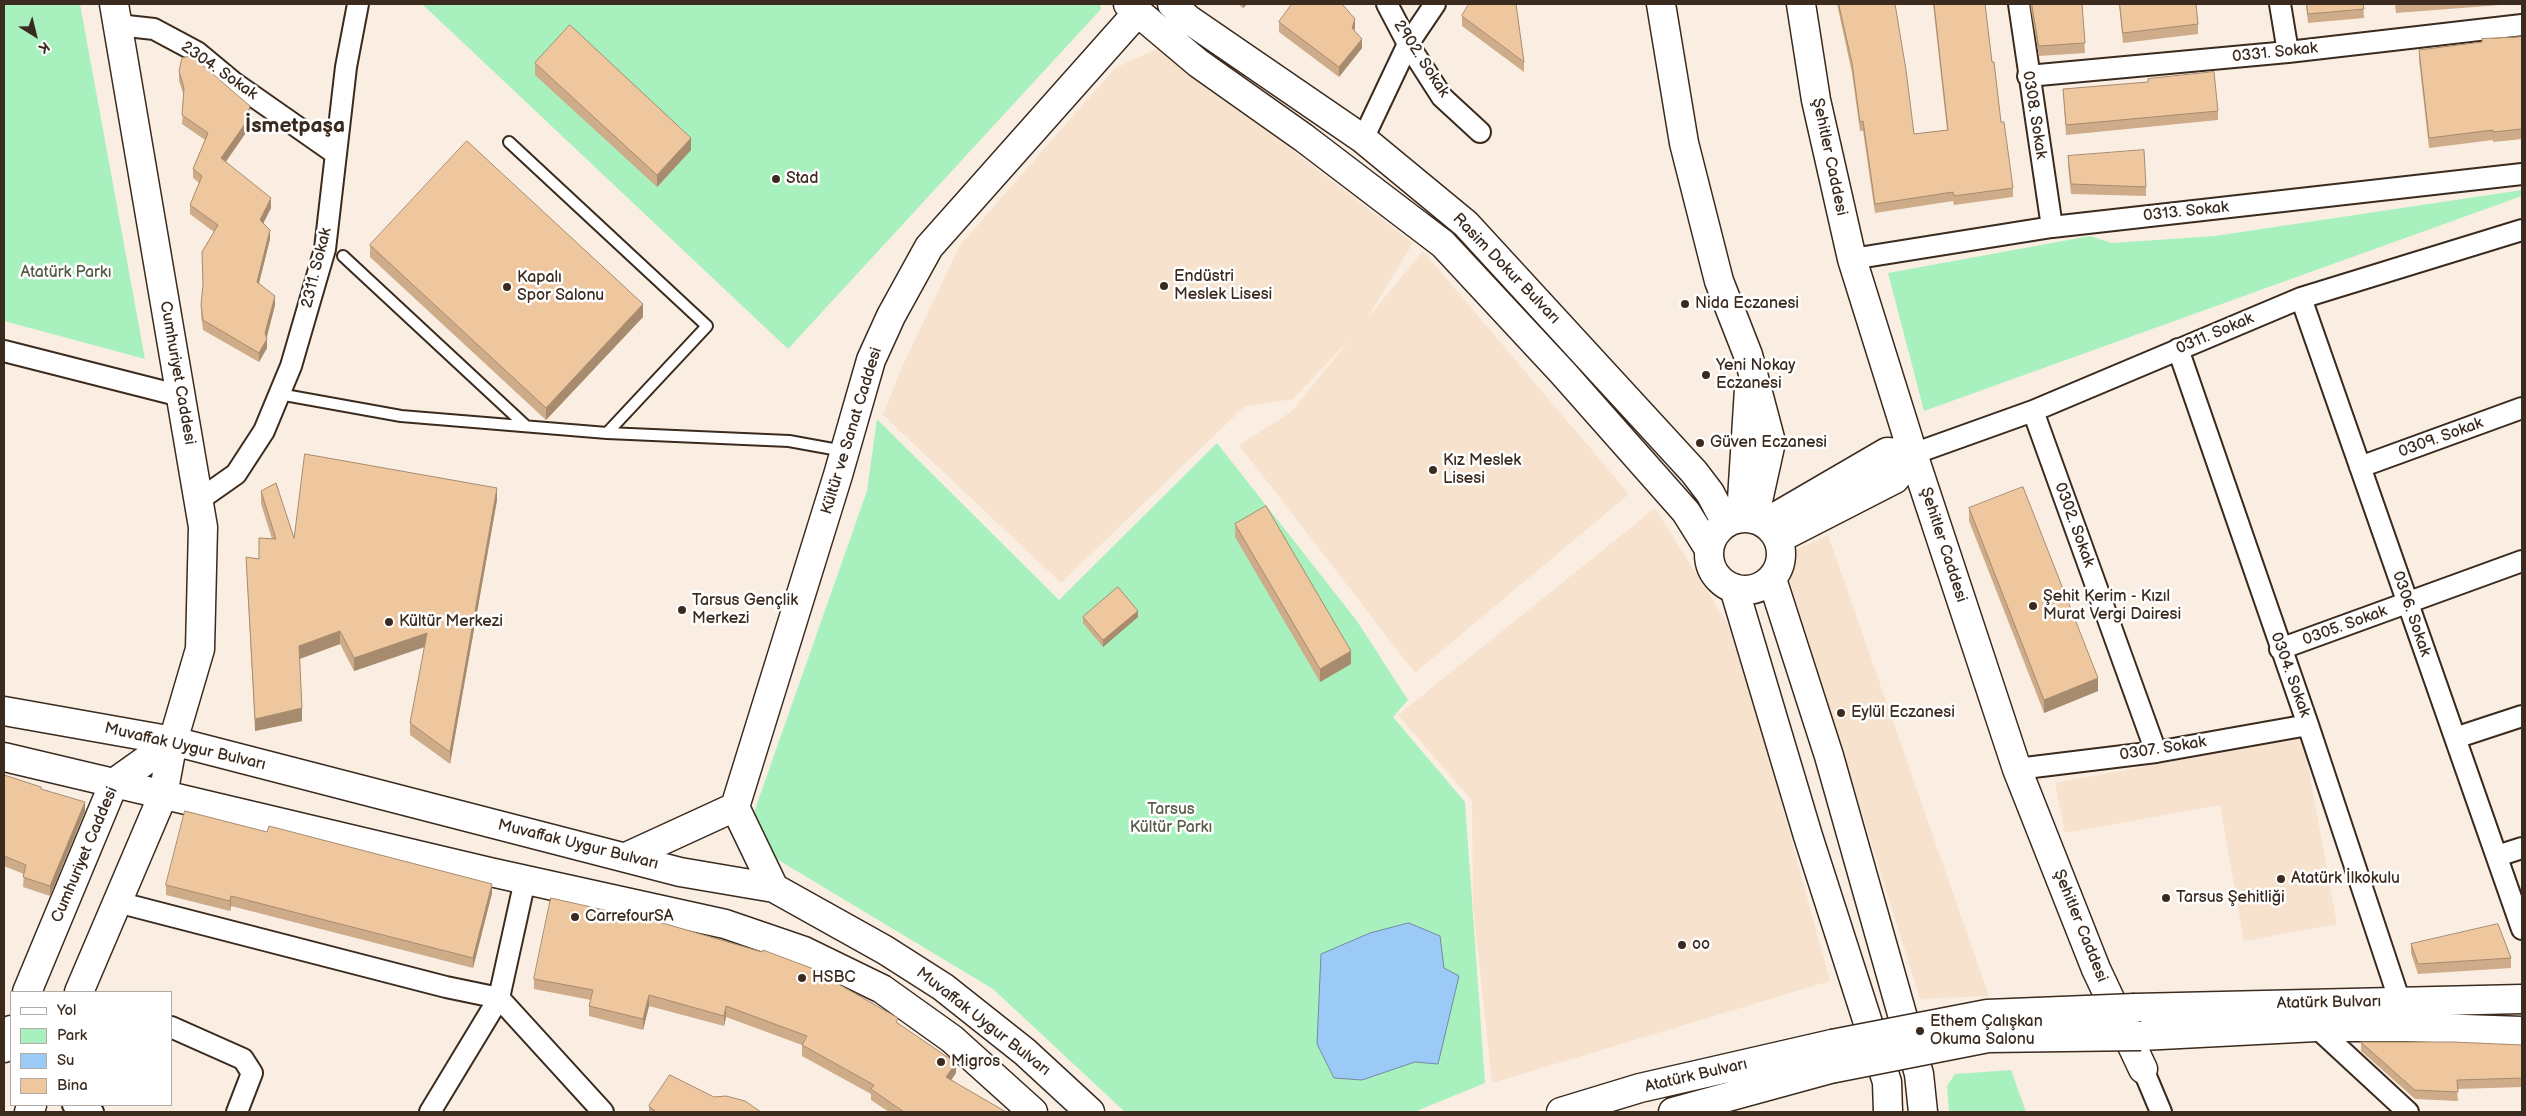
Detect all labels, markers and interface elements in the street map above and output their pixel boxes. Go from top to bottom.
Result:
north arrow [10,10,60,60]
street label: 2902. Sokak [1389,17,1453,101]
text: K [35,38,53,57]
street label: 2304. Sokak [177,38,261,104]
street label: 0331. Sokak [2231,39,2319,67]
street label: 0308. Sokak [2018,70,2050,160]
street label: Şehitler Caddesi [1807,96,1851,218]
district label: İsmetpaşa [245,114,345,140]
place label: Stad [786,169,818,189]
marker: Stad [770,173,782,185]
street label: 0313. Sokak [2142,198,2230,226]
street label: Rasim Dokur Bulvarı [1448,210,1564,328]
street label: 2311. Sokak [298,226,336,310]
park label: Atatürk Parkı [21,263,111,283]
place label: Endüstri Meslek Lisesi [1174,267,1272,305]
place label: Kapalı Spor Salonu [517,268,604,306]
marker: Endüstri Meslek Lisesi [1158,280,1170,292]
marker: Kapalı Spor Salonu [501,281,513,293]
place label: Nida Eczanesi [1695,294,1799,314]
marker: Nida Eczanesi [1679,298,1691,310]
street label: Cumhuriyet Caddesi [155,300,199,446]
street label: 0311. Sokak [2173,309,2257,359]
street label: Kültür ve Sanat Caddesi [817,345,887,517]
place label: Yeni Nokay Eczanesi [1716,356,1796,394]
marker: Yeni Nokay Eczanesi [1700,369,1712,381]
street label: 0309. Sokak [2396,414,2486,462]
place label: Güven Eczanesi [1710,433,1827,453]
marker: Güven Eczanesi [1694,437,1706,449]
place label: Kız Meslek Lisesi [1443,451,1521,489]
marker: Kız Meslek Lisesi [1427,464,1439,476]
street label: 0302. Sokak [2050,480,2098,570]
street label: Şehitler Caddesi [1915,485,1971,605]
street label: 0306. Sokak [2387,569,2435,659]
place label: Şehit Kerim - Kızıl Murat Vergi Dairesi [2043,587,2181,625]
place label: Tarsus Gençlik Merkezi [692,591,798,629]
marker: Şehit Kerim - Kızıl Murat Vergi Dairesi [2027,600,2039,612]
street label: 0305. Sokak [2300,602,2390,650]
marker: Tarsus Gençlik Merkezi [676,604,688,616]
place label: Kültür Merkezi [399,612,503,632]
marker: Kültür Merkezi [383,616,395,628]
street label: 0304. Sokak [2266,630,2314,720]
place label: Eylül Eczanesi [1851,703,1955,723]
marker: Eylül Eczanesi [1835,707,1847,719]
street label: Muvaffak Uygur Bulvarı [103,719,267,775]
street label: 0307. Sokak [2118,733,2208,765]
street label: Cumhuriyet Caddesi [48,784,122,926]
park label: Tarsus Kültür Parkı [1130,800,1212,838]
street label: Muvaffak Uygur Bulvarı [496,816,660,874]
street label: Şehitler Caddesi [2049,867,2111,985]
place label: Atatürk İlkokulu [2291,869,2400,889]
marker: Atatürk İlkokulu [2275,873,2287,885]
place label: Tarsus Şehitliği [2176,888,2285,908]
marker: Tarsus Şehitliği [2160,892,2172,904]
place label: CarrefourSA [585,907,674,927]
marker: CarrefourSA [569,911,581,923]
place label: oo [1692,935,1710,955]
marker: oo [1676,939,1688,951]
street label: Muvaffak Uygur Bulvarı [912,964,1054,1080]
place label: HSBC [812,968,856,988]
marker: HSBC [796,972,808,984]
legend [10,991,172,1106]
street label: Atatürk Bulvarı [2277,992,2381,1014]
text: Yol [57,1001,76,1020]
place label: Ethem Çalışkan Okuma Salonu [1930,1012,2043,1050]
marker: Ethem Çalışkan Okuma Salonu [1914,1025,1926,1037]
text: Park [57,1026,87,1045]
text: Su [57,1051,74,1070]
place label: Migros [951,1052,1000,1072]
street label: Atatürk Bulvarı [1643,1055,1749,1097]
marker: Migros [935,1056,947,1068]
text: Bina [57,1076,88,1095]

